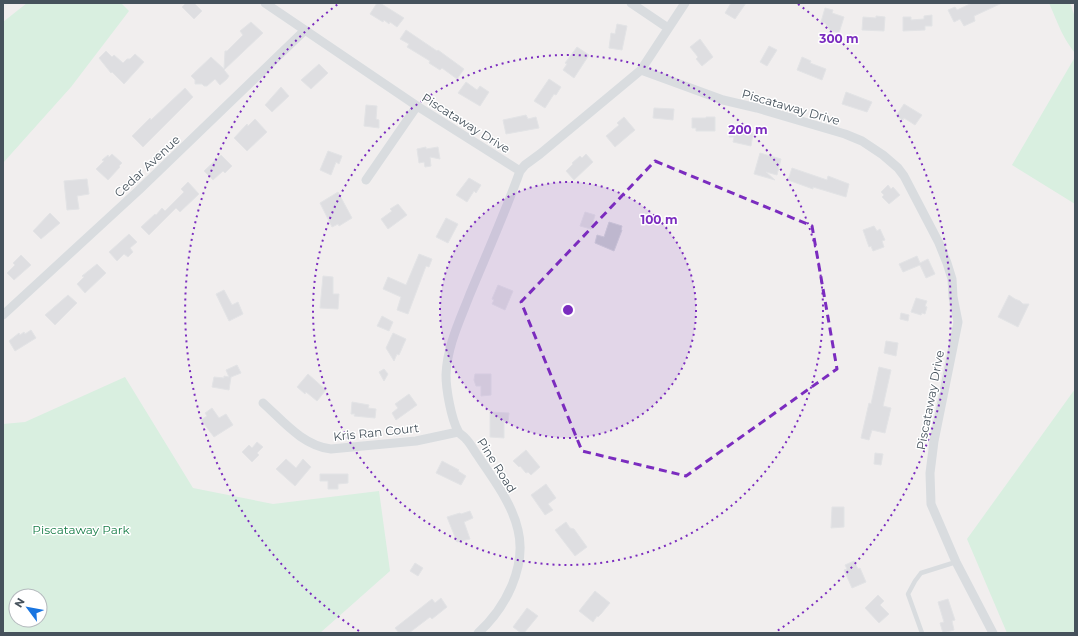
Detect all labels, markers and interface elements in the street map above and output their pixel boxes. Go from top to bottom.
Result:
text: 300 m [818,31,859,46]
street label: Piscataway Drive [740,86,842,128]
street label: Piscataway Drive [419,90,513,156]
text: 200 m [728,122,768,137]
street label: Cedar Avenue [111,132,183,200]
text: 100 m [641,212,677,227]
centre of rings [561,303,575,317]
street label: Piscataway Drive [913,349,947,451]
street label: Kris Ran Court [332,420,420,444]
street label: Pine Road [474,435,520,495]
park label: Piscataway Park [32,522,130,537]
north arrow [8,588,48,628]
text: N [11,595,28,610]

